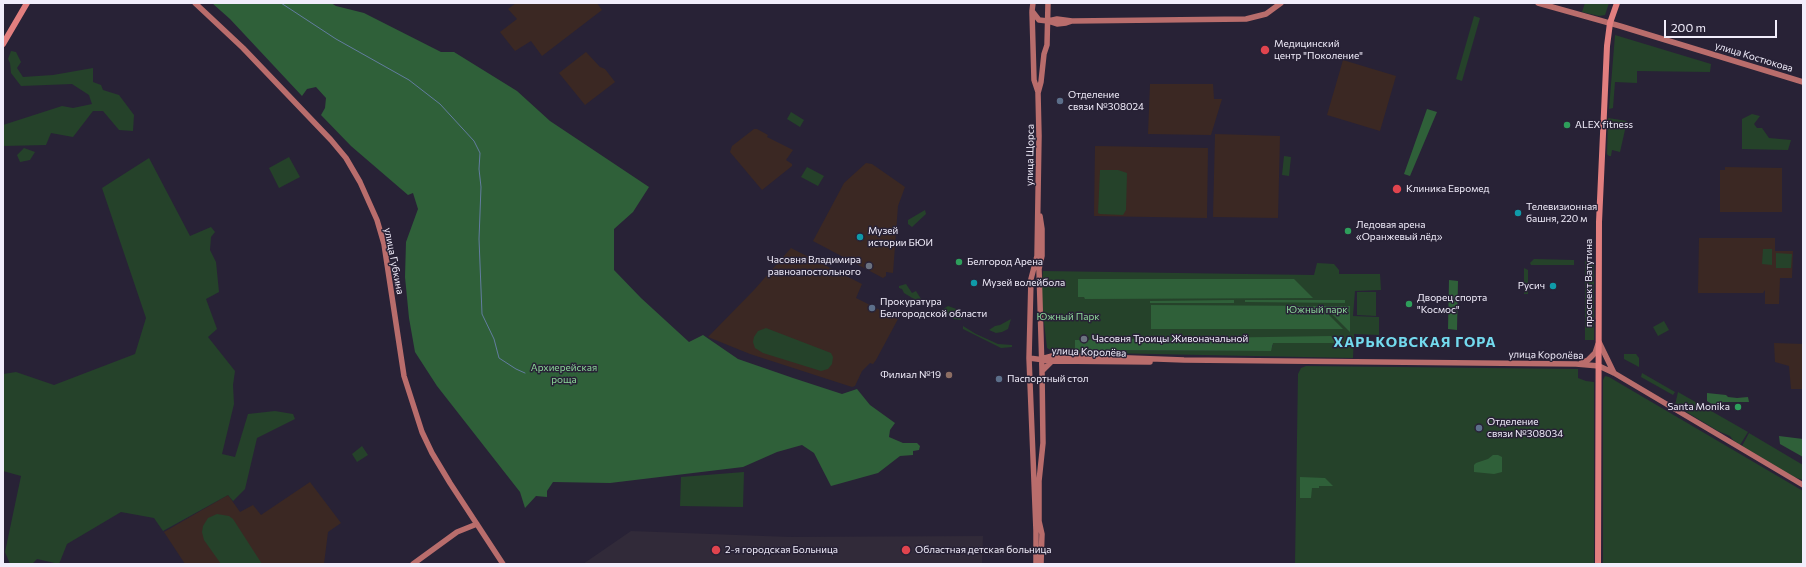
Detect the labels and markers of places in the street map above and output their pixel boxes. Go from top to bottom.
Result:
place label: Медицинский центр "Поколение" [1274,38,1363,62]
marker: Медицинский центр "Поколение" [1259,44,1271,56]
place label: Отделение связи №308024 [1068,89,1144,112]
marker: Отделение связи №308024 [1055,96,1065,106]
place label: ALEX fitness [1575,119,1633,131]
marker: ALEX fitness [1562,120,1572,130]
marker: Клиника Евромед [1391,183,1403,195]
place label: Клиника Евромед [1406,183,1489,195]
place label: Телевизионная башня, 220 м [1526,201,1597,224]
marker: Телевизионная башня, 220 м [1513,208,1523,218]
place label: Ледовая арена «Оранжевый лёд» [1356,219,1442,242]
place label: Музей истории БЮИ [868,225,933,248]
marker: Ледовая арена «Оранжевый лёд» [1343,226,1353,236]
marker: Музей истории БЮИ [855,232,865,242]
place label: Часовня Владимира равноапостольного [767,254,861,278]
place label: Белгород Арена [967,256,1043,268]
marker: Белгород Арена [954,257,964,267]
marker: Часовня Владимира равноапостольного [864,261,874,271]
place label: Музей волейбола [982,277,1065,289]
marker: Музей волейбола [969,278,979,288]
place label: Русич [1518,280,1545,292]
marker: Русич [1548,281,1558,291]
place label: Дворец спорта "Космос" [1417,292,1487,316]
place label: Прокуратура Белгородской области [880,296,987,320]
marker: Дворец спорта "Космос" [1404,299,1414,309]
marker: Прокуратура Белгородской области [867,303,877,313]
place label: Часовня Троицы Живоначальной [1092,333,1248,345]
marker: Часовня Троицы Живоначальной [1079,334,1089,344]
place label: Филиал №19 [880,369,941,381]
marker: Филиал №19 [944,370,954,380]
place label: Паспортный стол [1007,373,1089,385]
marker: Паспортный стол [994,374,1004,384]
place label: Santa Monika [1667,401,1730,413]
marker: Santa Monika [1733,402,1743,412]
place label: Отделение связи №308034 [1487,416,1563,440]
marker: Отделение связи №308034 [1474,423,1484,433]
marker: 2-я городская Больница [710,544,722,556]
place label: 2-я городская Больница [725,544,838,556]
marker: Областная детская больница [900,544,912,556]
place label: Областная детская больница [915,544,1052,556]

